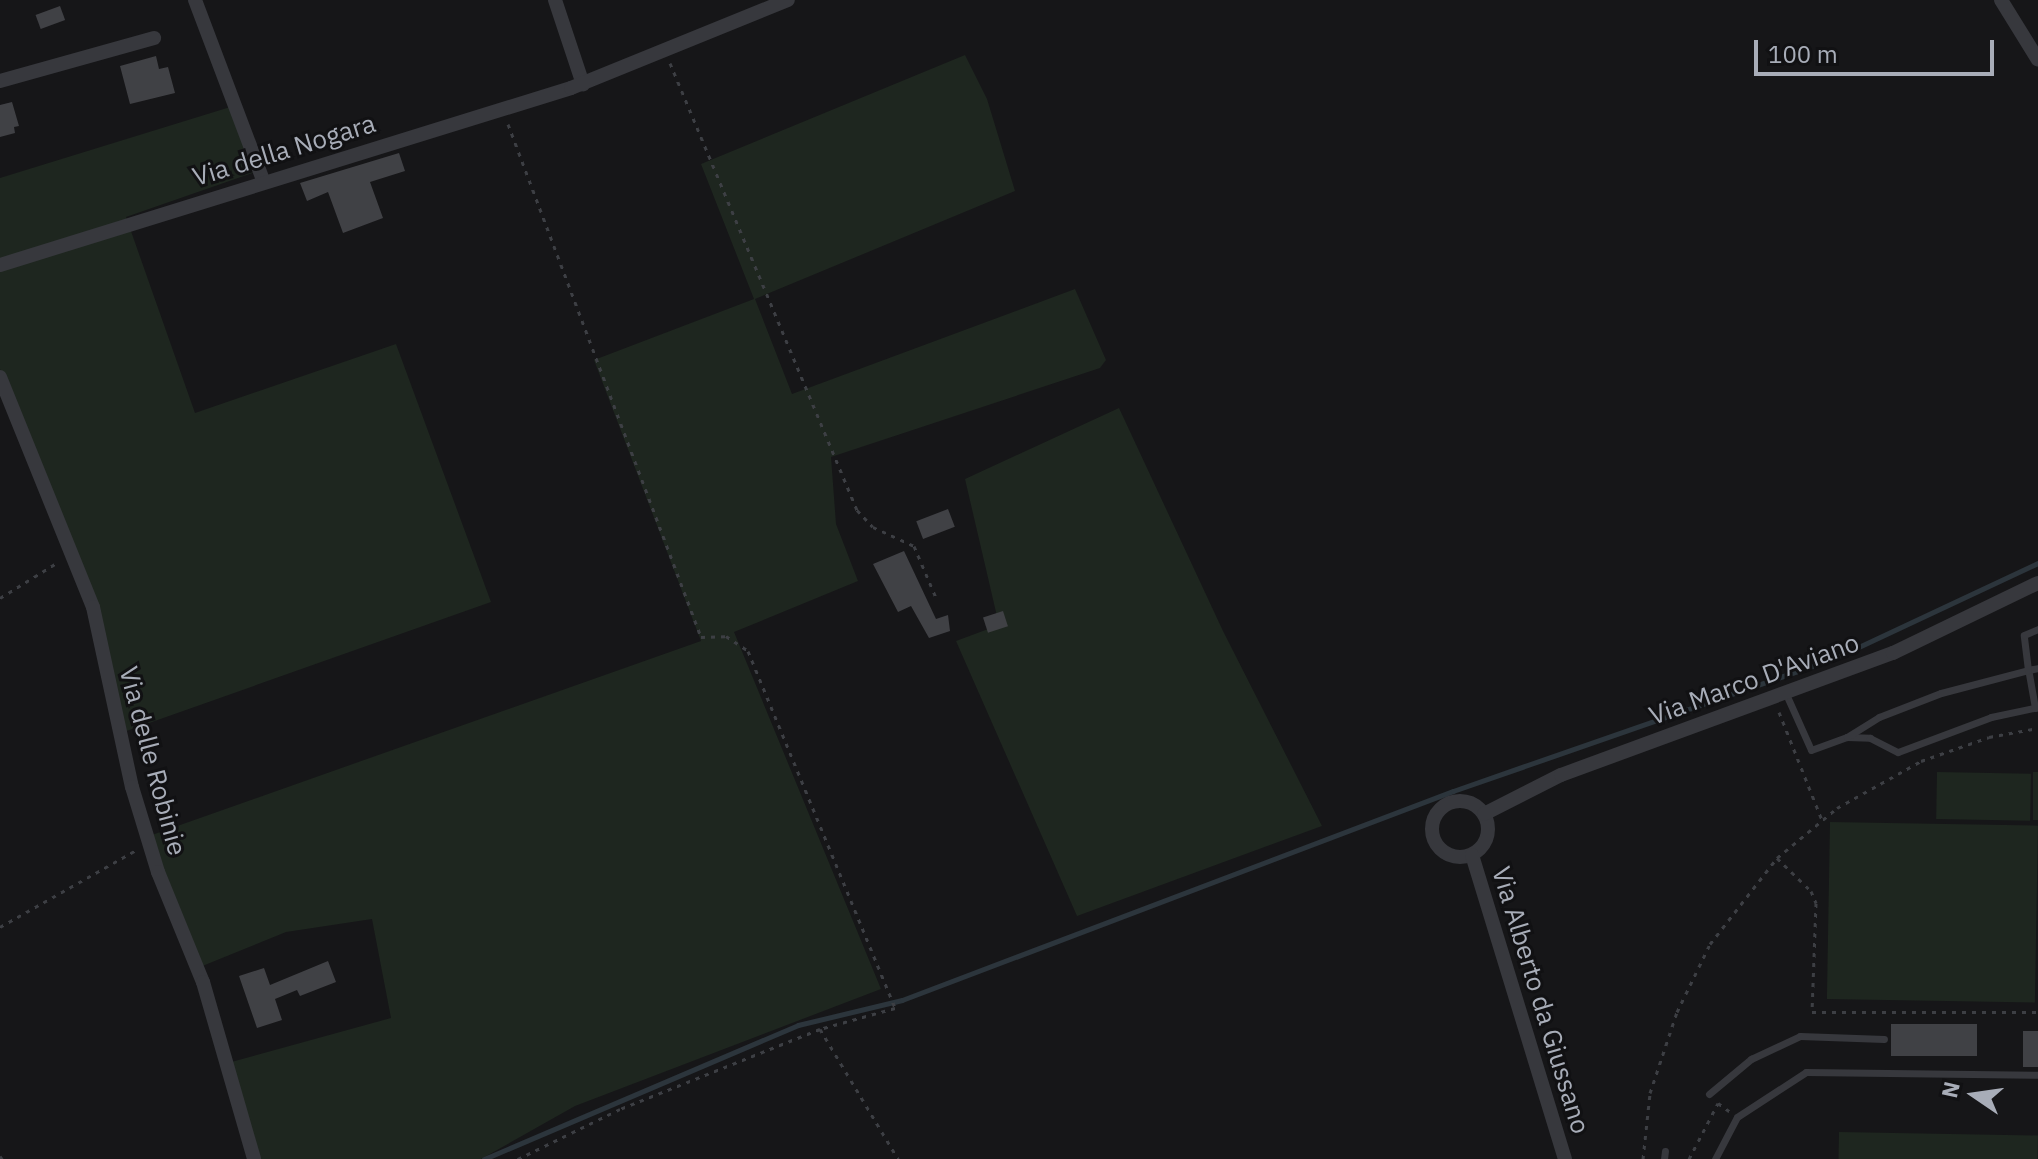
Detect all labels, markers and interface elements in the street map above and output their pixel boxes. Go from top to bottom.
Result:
scale bar [1758,24,1998,74]
text: 100 m [1768,38,1838,70]
street label: Via della Nogara [189,107,379,193]
street label: Via Marco D'Aviano [1645,627,1863,731]
street label: Via delle Robinie [113,663,193,859]
street label: Via Alberto da Giussano [1485,863,1597,1137]
north arrow [1934,1055,2014,1135]
text: N [1934,1078,1966,1101]

